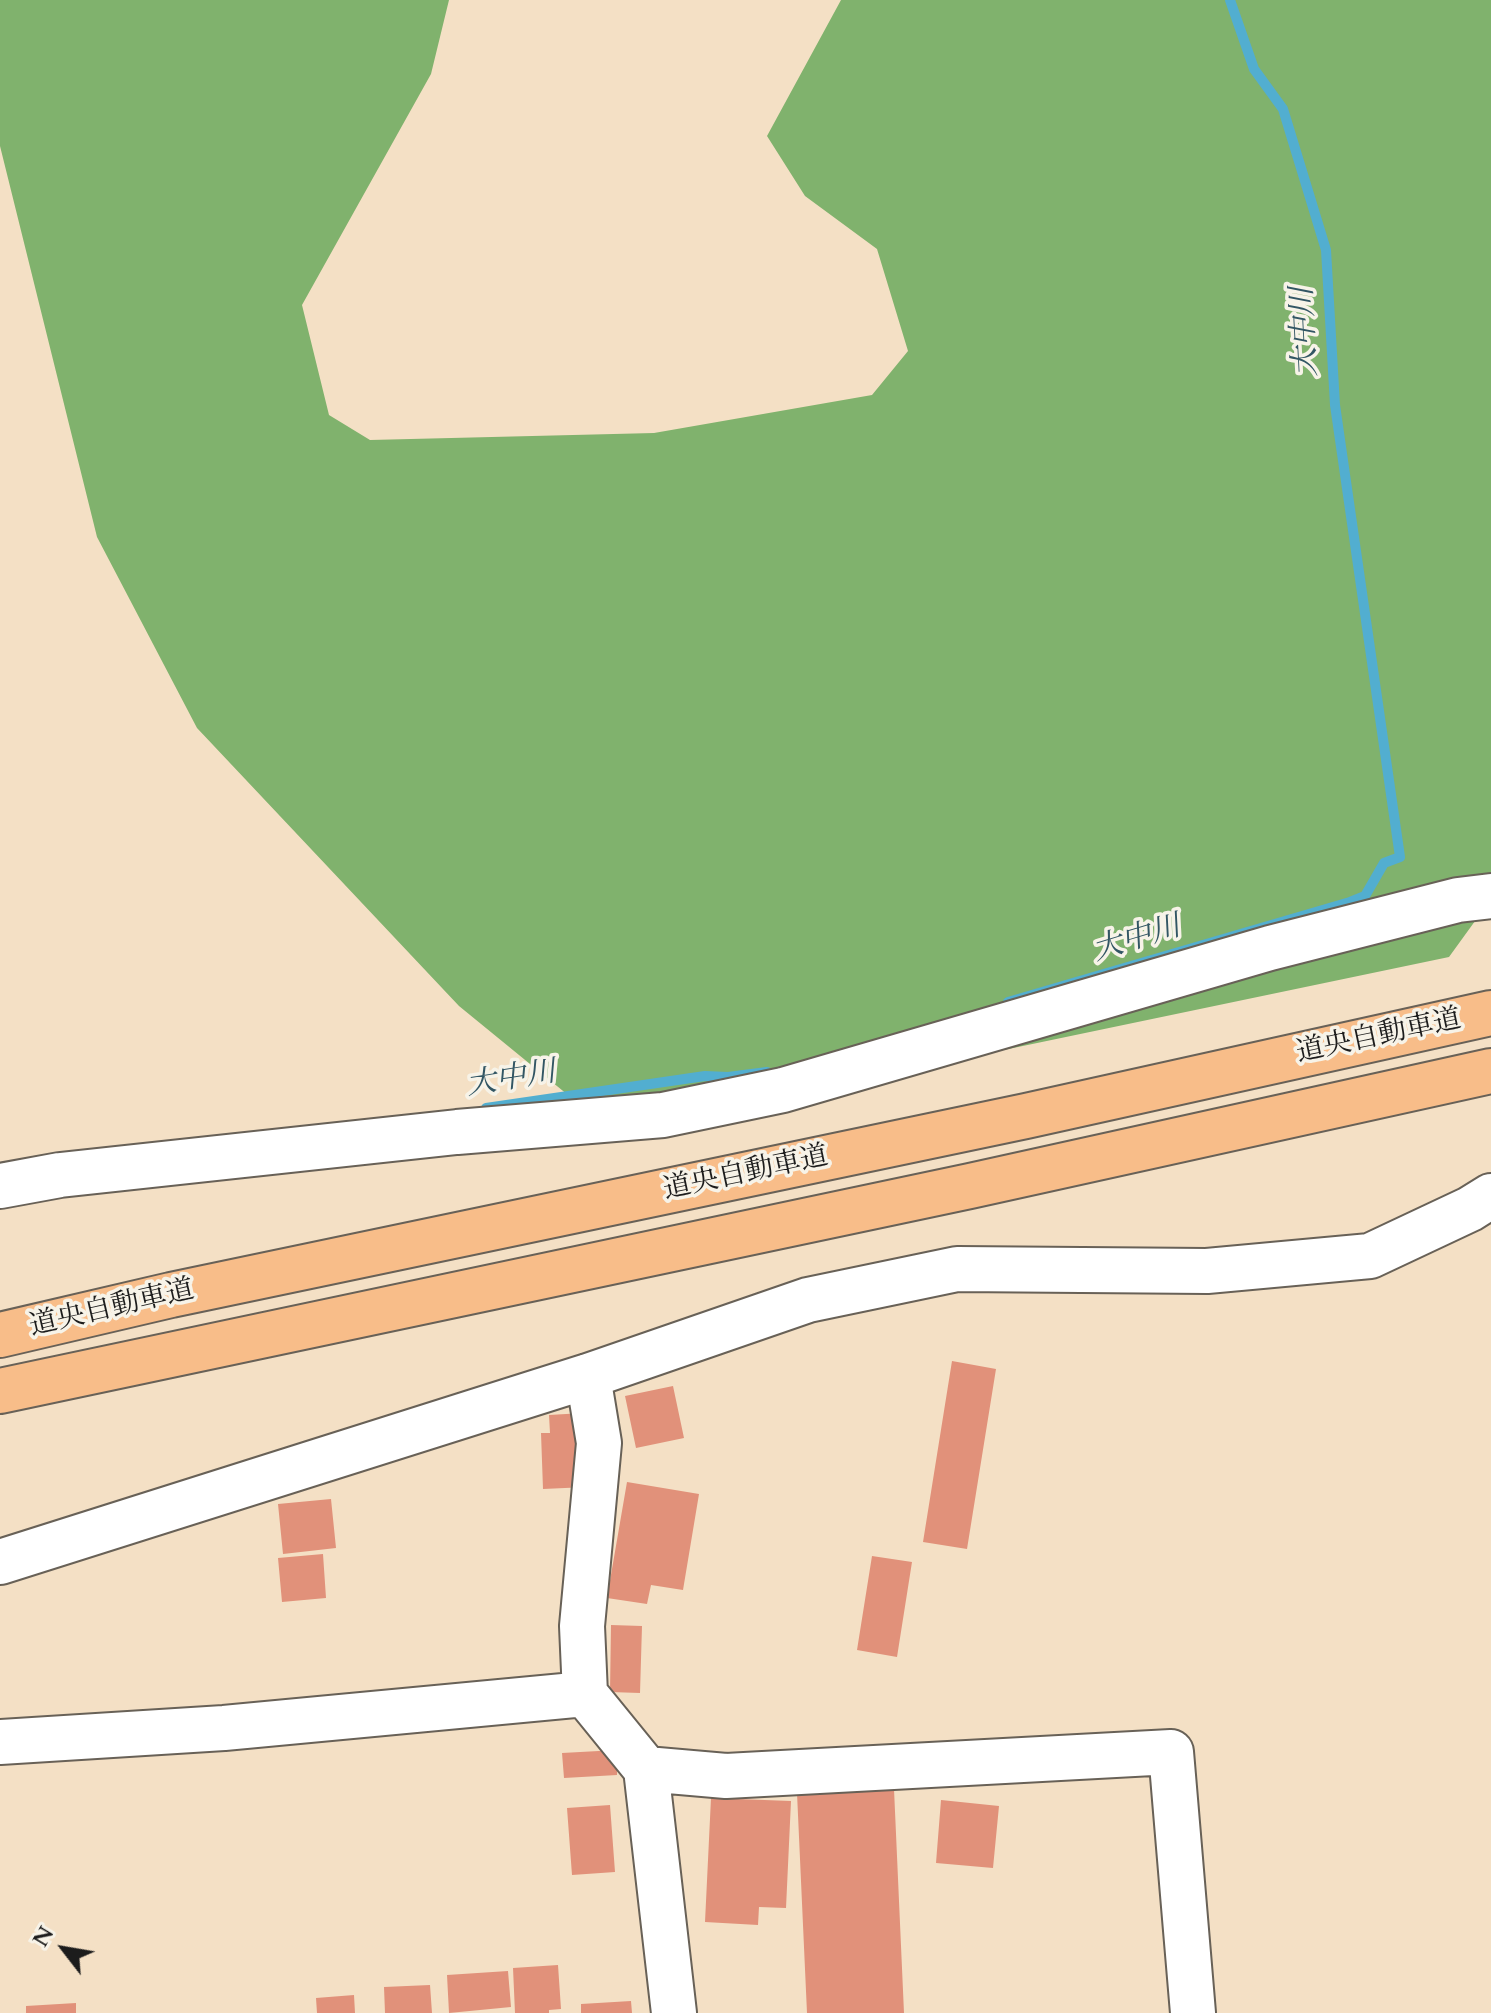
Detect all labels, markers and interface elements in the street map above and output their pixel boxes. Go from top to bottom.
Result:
water label: 大中川 [1286,286,1326,378]
water label: 大中川 [1089,910,1185,970]
street label: 道央自動車道 [1293,1003,1465,1071]
water label: 大中川 [464,1055,558,1105]
street label: 道央自動車道 [660,1140,832,1208]
street label: 道央自動車道 [26,1274,198,1344]
north arrow [24,1909,104,1989]
text: N [26,1921,61,1953]

